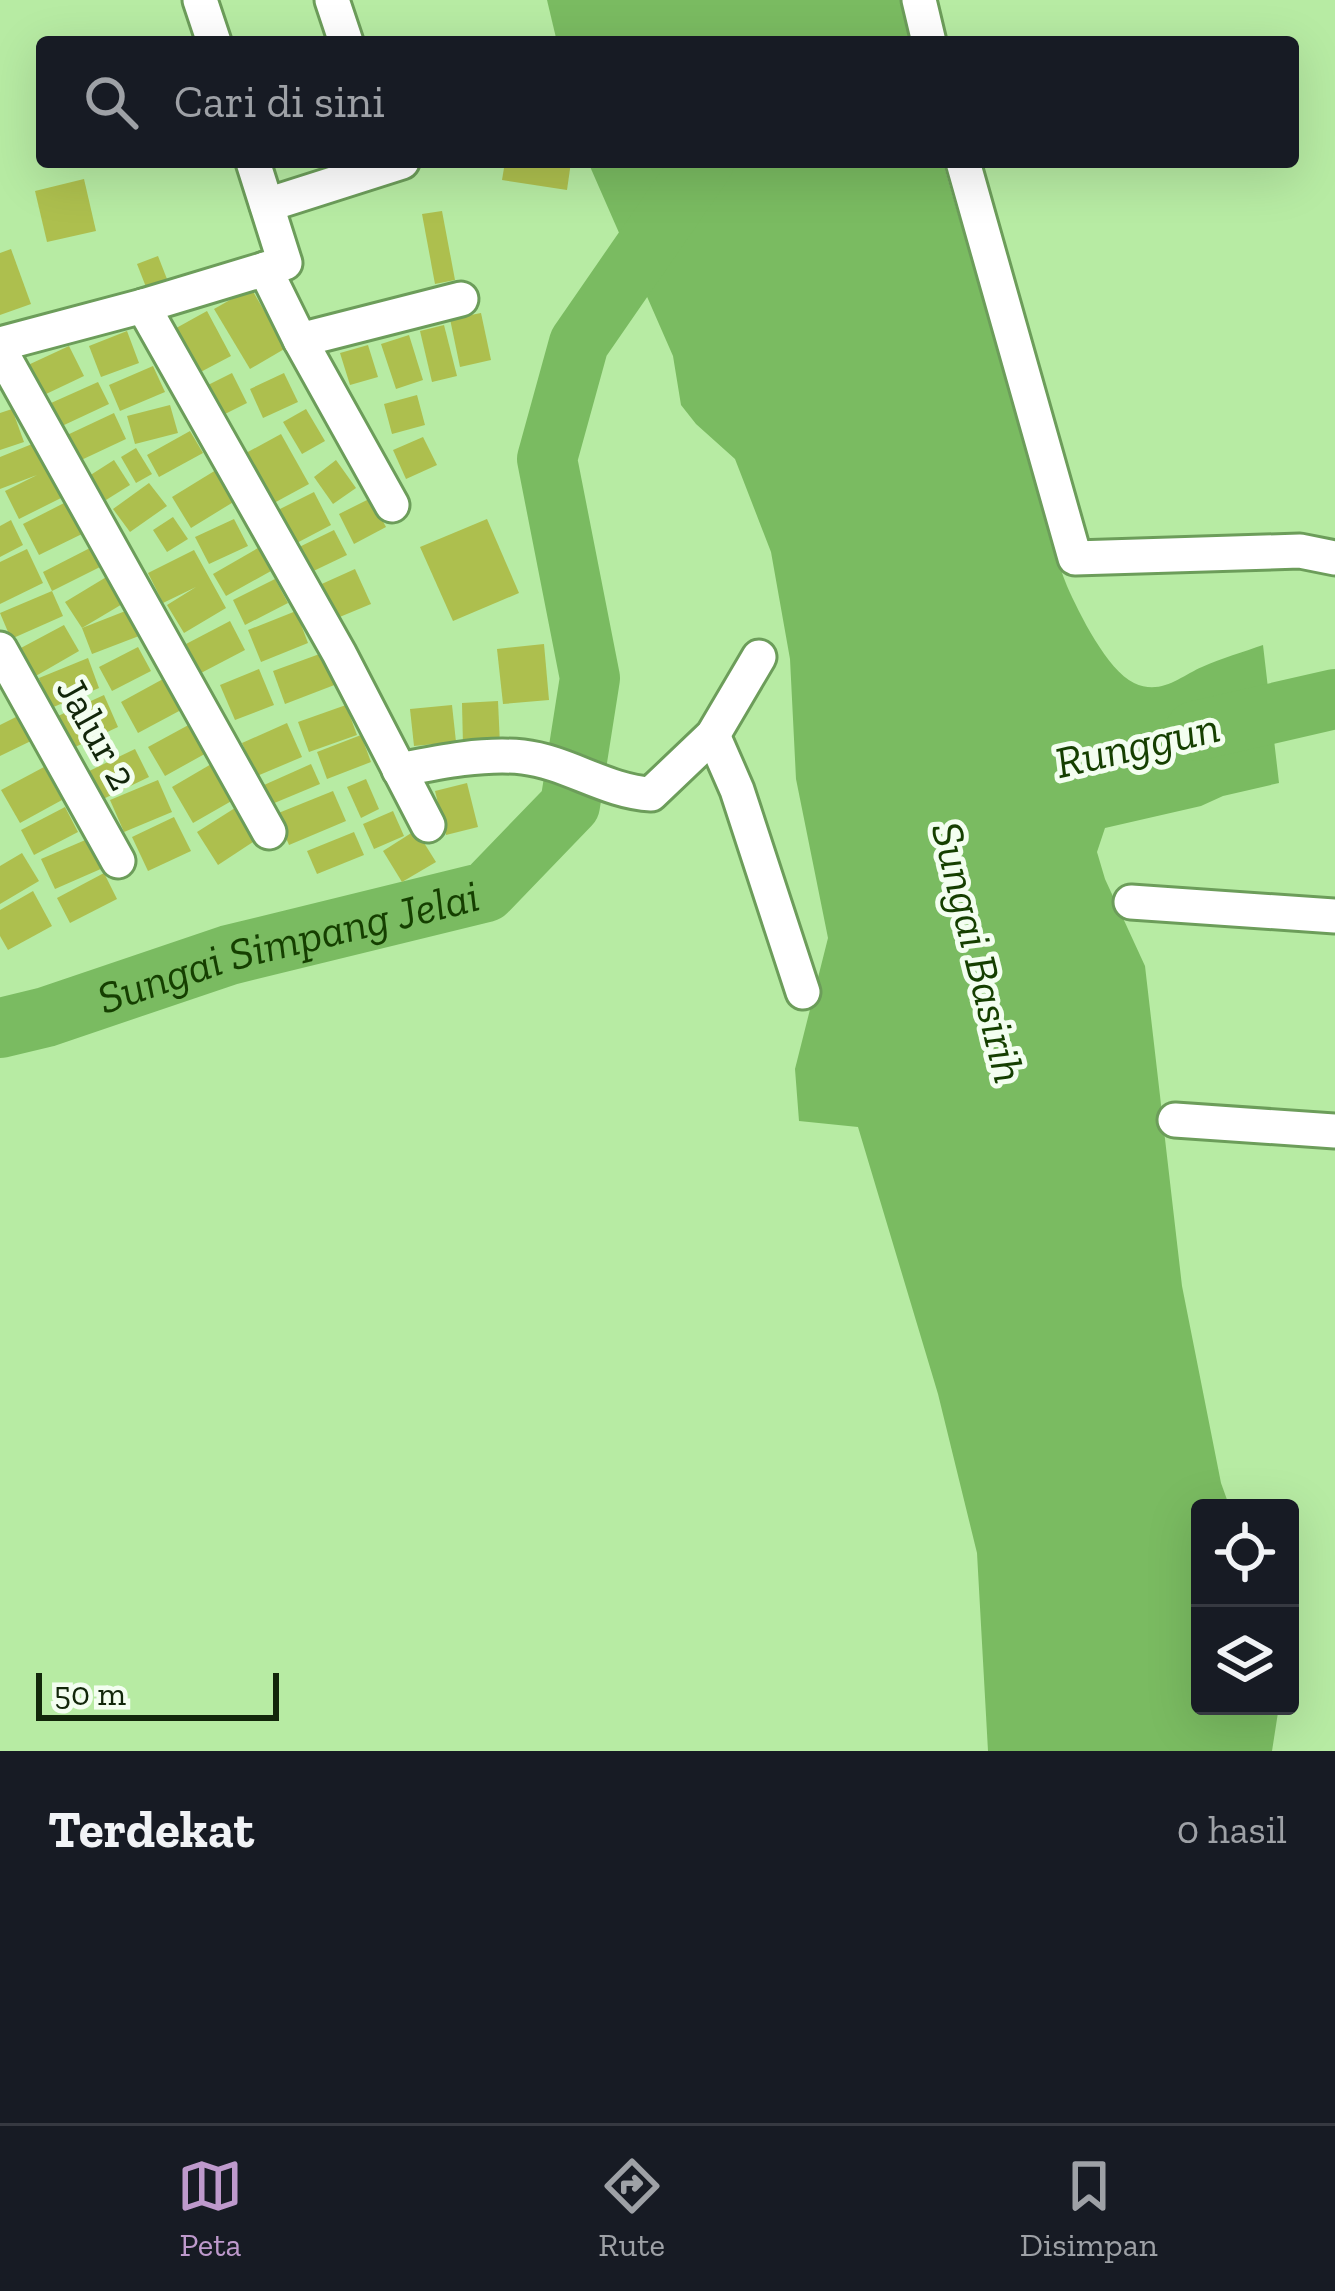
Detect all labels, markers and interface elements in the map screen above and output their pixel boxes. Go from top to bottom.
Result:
search box [36,36,1299,168]
icon: search [78,69,144,135]
text: Cari di sini [174,75,385,129]
street label: Jalur 2 [46,668,149,799]
water label: Runggun [1050,700,1225,790]
water label: Sungai Basirih [920,816,1037,1088]
water label: Sungai Simpang Jelai [91,869,485,1026]
map controls [1191,1499,1299,1715]
button: locate [1191,1499,1299,1607]
button: layers [1191,1607,1299,1715]
scale bar [36,1667,279,1720]
text: 50 m [54,1674,126,1713]
text: Terdekat [48,1799,254,1860]
text: 0 hasil [1177,1806,1287,1853]
tab: Peta [177,2153,243,2264]
tab: Rute [598,2153,665,2264]
tab: Disimpan [1020,2153,1158,2264]

